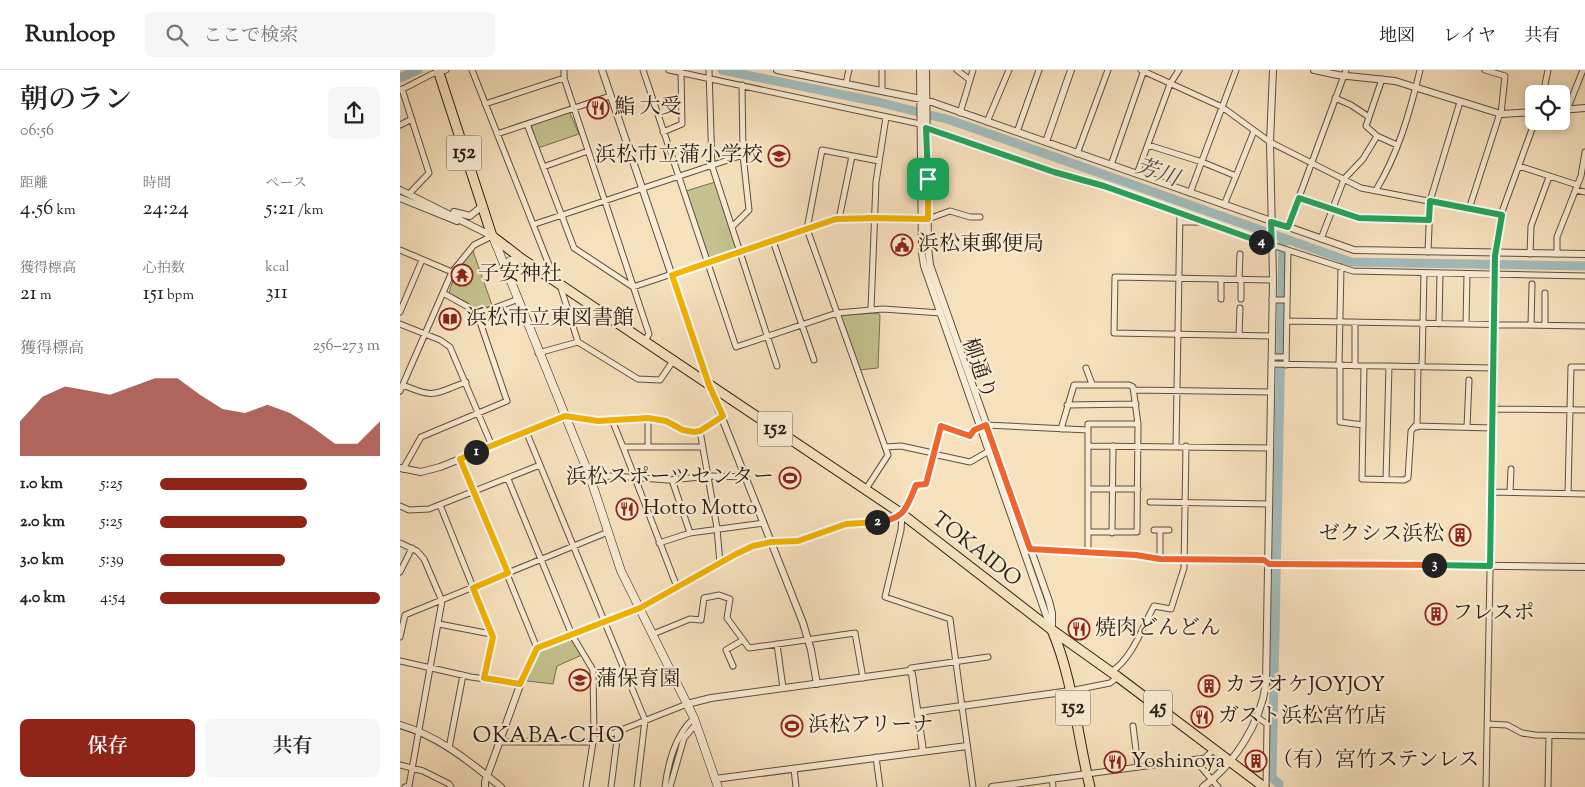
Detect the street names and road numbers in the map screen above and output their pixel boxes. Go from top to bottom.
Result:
road number: 152 [446,136,482,170]
street label: 柳通り [954,334,1002,404]
road number: 152 [758,412,792,446]
street label: TOKAIDO [925,505,1027,595]
road number: 152 [1056,690,1090,726]
road number: 45 [1144,690,1172,726]

